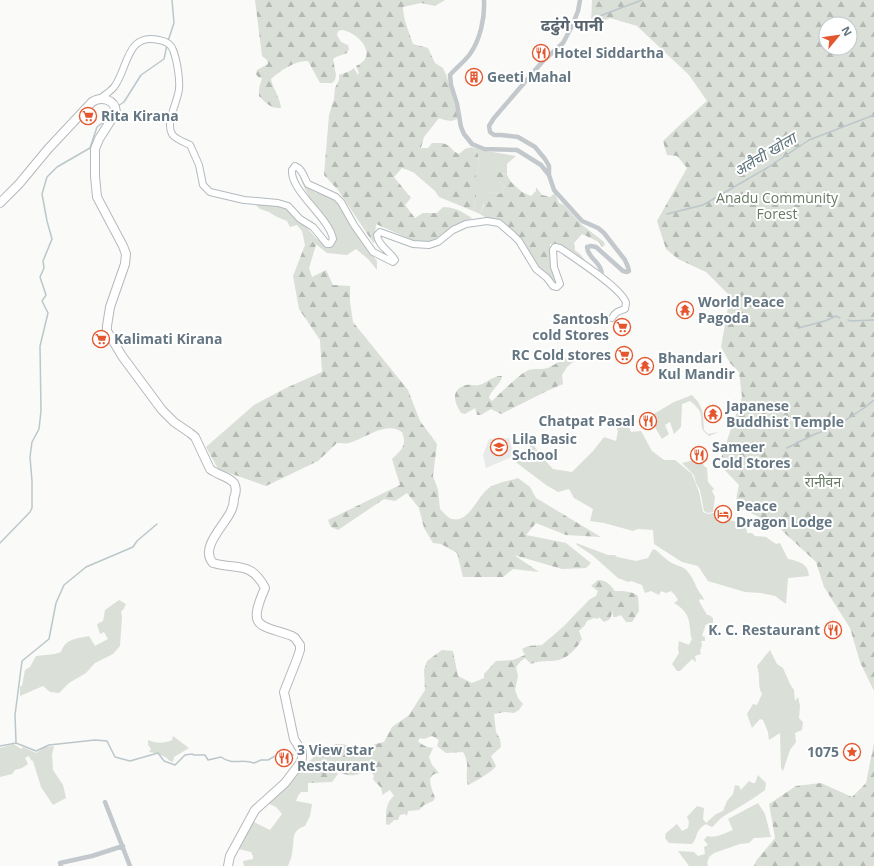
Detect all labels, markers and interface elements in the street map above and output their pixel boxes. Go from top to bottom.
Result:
district label: ढढुंगे पानी [541,14,603,36]
north arrow [818,16,858,56]
text: N [838,23,856,38]
restaurant icon: Hotel Siddartha [531,43,551,63]
place label: Hotel Siddartha [554,43,664,62]
building icon: Geeti Mahal [464,67,484,87]
place label: Geeti Mahal [487,67,571,86]
supermarket icon: Rita Kirana [78,106,98,126]
place label: Rita Kirana [101,106,179,125]
water label: अलैची खोला [730,126,802,181]
park label: Anadu Community Forest [716,188,839,223]
place label: World Peace Pagoda [698,292,784,327]
temple icon: World Peace Pagoda [675,300,695,320]
place label: Santosh cold Stores [532,309,609,344]
supermarket icon: Santosh cold Stores [612,317,632,337]
supermarket icon: Kalimati Kirana [91,329,111,349]
place label: Kalimati Kirana [114,329,223,348]
place label: RC Cold stores [512,345,611,364]
supermarket icon: RC Cold stores [614,345,634,365]
place label: Bhandari Kul Mandir [658,348,735,383]
temple icon: Bhandari Kul Mandir [635,356,655,376]
place label: Japanese Buddhist Temple [724,396,844,431]
temple icon: Japanese Buddhist Temple [703,404,723,424]
place label: Chatpat Pasal [538,411,635,430]
restaurant icon: Chatpat Pasal [638,411,658,431]
place label: Lila Basic School [512,429,577,464]
school or university icon: Lila Basic School [489,437,509,457]
place label: Sameer Cold Stores [712,437,790,472]
restaurant icon: Sameer Cold Stores [689,445,709,465]
park label: रानीवन [805,472,841,491]
place label: Peace Dragon Lodge [736,496,832,531]
hotel icon: Peace Dragon Lodge [713,504,733,524]
place label: K. C. Restaurant [708,620,820,639]
restaurant icon: K. C. Restaurant [823,620,843,640]
place label: 3 View star Restaurant [297,740,375,775]
place label: 1075 [807,742,839,761]
place icon: 1075 [842,742,862,762]
restaurant icon: 3 View star Restaurant [274,748,294,768]

